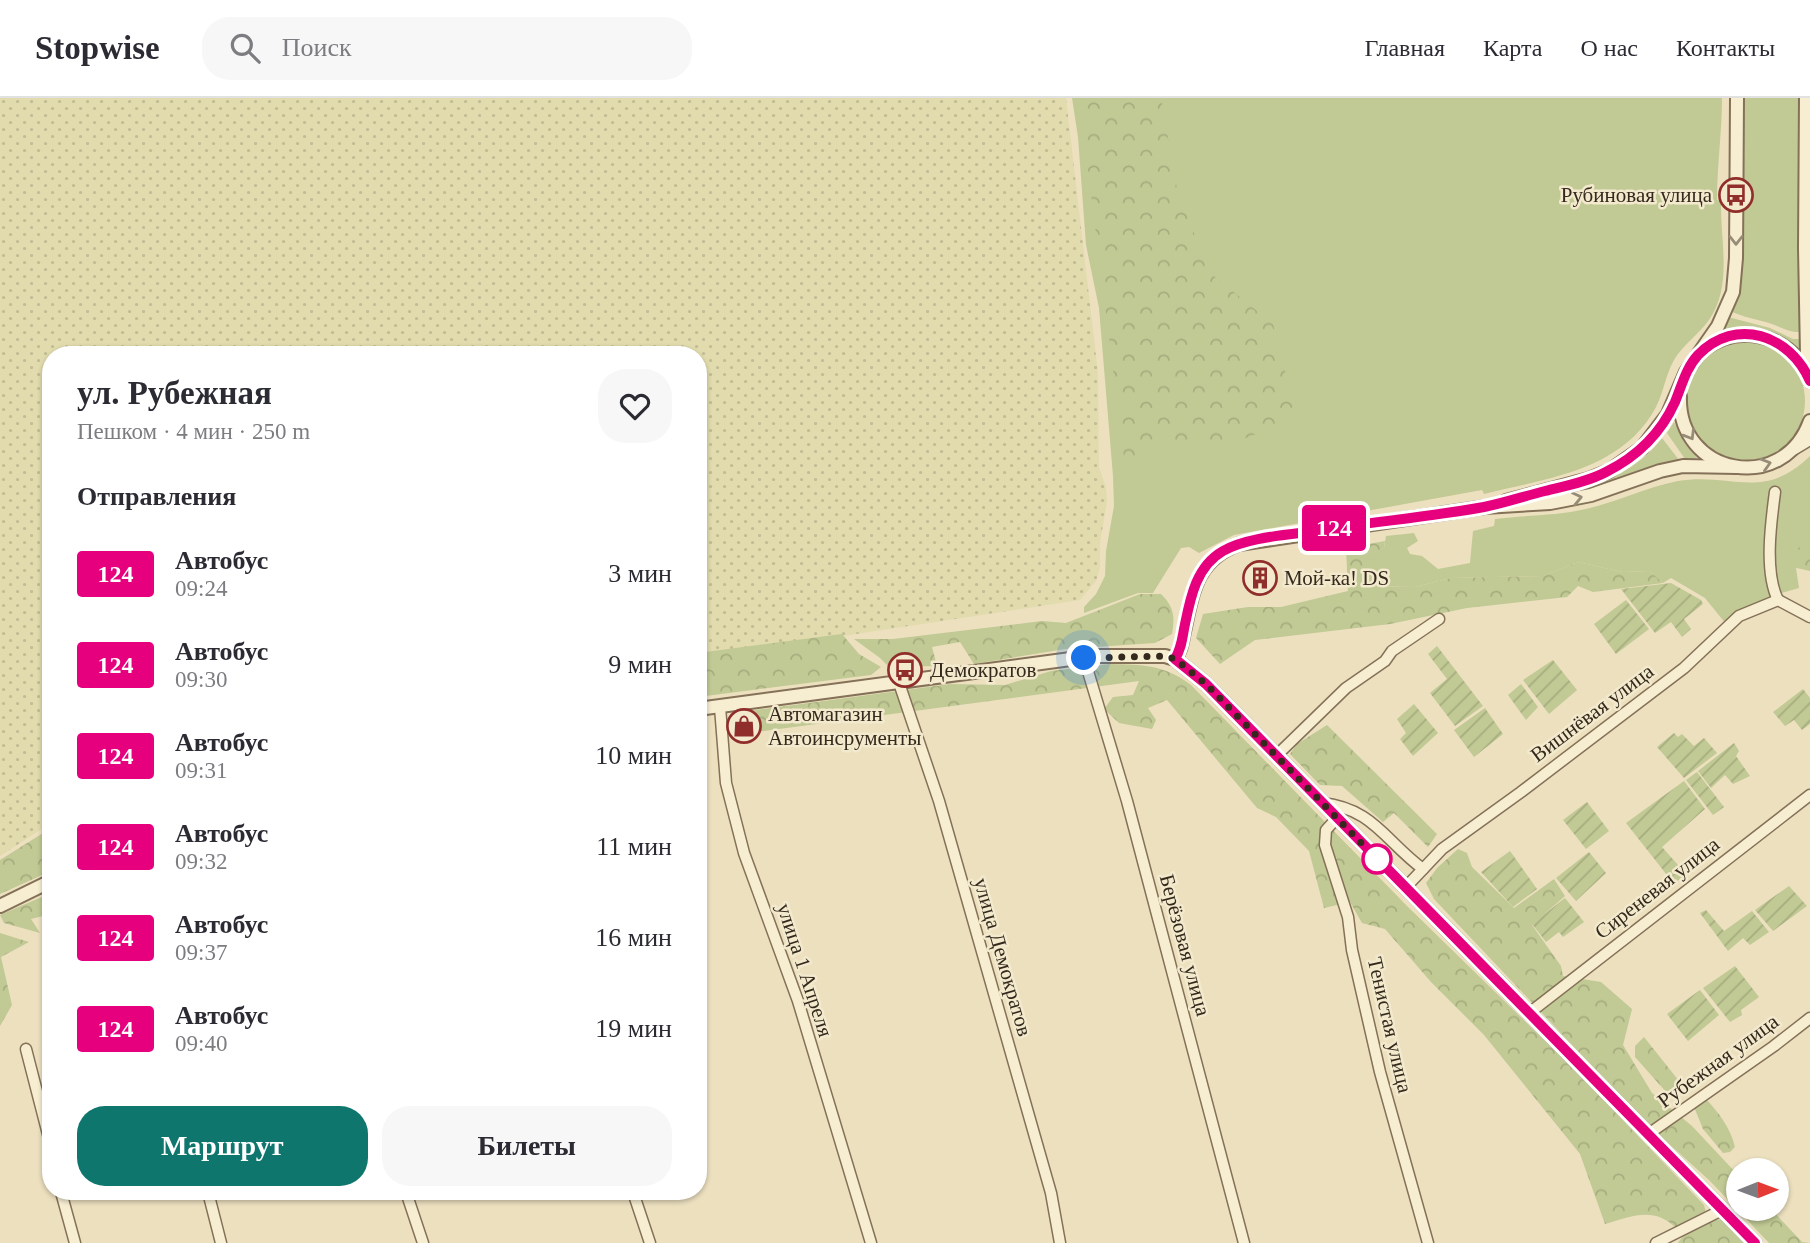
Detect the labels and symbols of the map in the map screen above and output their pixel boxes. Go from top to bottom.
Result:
bus stop icon: Рубиновая улица [1717,176,1755,214]
place label: Рубиновая улица [1561,183,1713,207]
one-way arrow [1728,235,1744,245]
one-way arrow [1682,427,1695,440]
one-way arrow [1759,457,1771,472]
one-way arrow [1571,492,1583,506]
line badge: 124 [1294,505,1374,551]
building icon: Мой-ка! DS [1241,559,1279,597]
place label: Мой-ка! DS [1284,566,1389,590]
your location [1066,640,1101,675]
bus stop icon: Демократов [886,651,924,689]
place label: Демократов [930,658,1037,682]
street label: Вишнёвая улица [1526,659,1659,767]
place label: Автомагазин Автоинсрументы [768,702,921,750]
shop icon: Автомагазин Автоинсрументы [725,707,763,745]
street label: Сиреневая улица [1590,832,1725,944]
unlabelled marker [1362,844,1392,874]
street label: Берёзовая улица [1155,872,1216,1019]
street label: улица Демократов [969,875,1037,1039]
street label: улица 1 Апреля [772,900,838,1040]
street label: Тенистая улица [1363,955,1417,1096]
street label: Рубежная улица [1653,1009,1784,1113]
north arrow [1726,1158,1788,1222]

